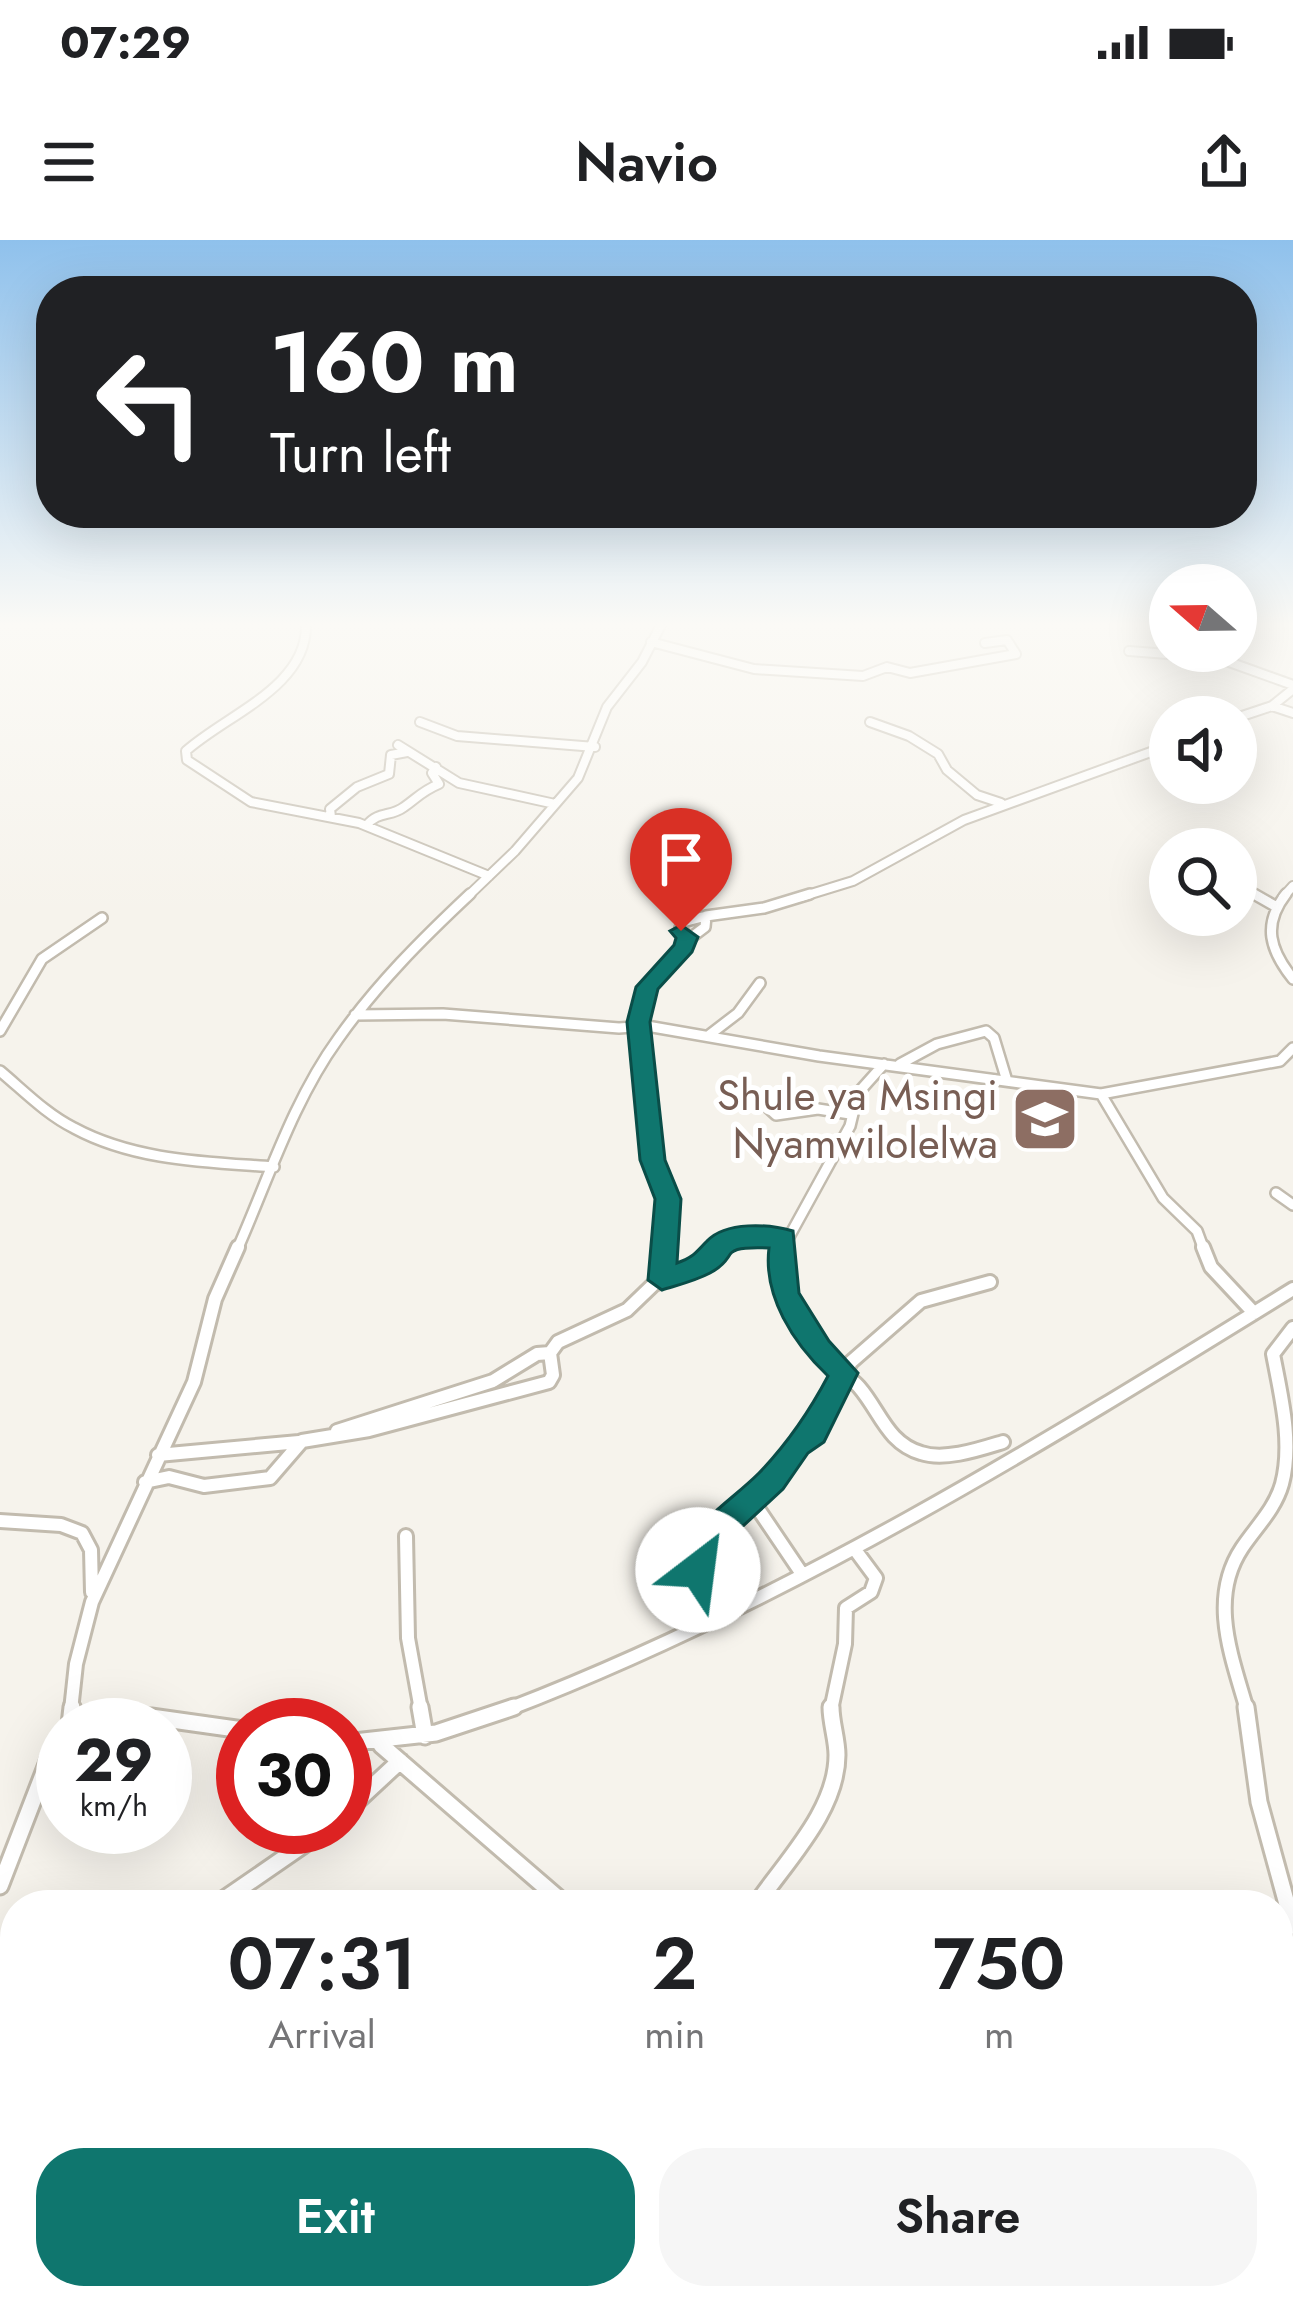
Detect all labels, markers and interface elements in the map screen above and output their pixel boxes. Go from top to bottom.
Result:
text: 07:29 [60,10,191,75]
text: Navio [575,123,718,201]
icon: menu [36,129,102,195]
icon: share [1191,129,1257,195]
text: 160 m [270,302,519,424]
icon: left [72,324,228,480]
text: Turn left [270,414,451,492]
north arrow [1149,564,1257,672]
map controls [1149,564,1257,936]
button: sound [1149,696,1257,804]
pin [630,808,732,931]
icon: arrive [648,826,714,892]
button: search [1149,828,1257,936]
place label: Shule ya Msingi Nyamwilolelwa [717,1065,998,1174]
school or university icon: Shule ya Msingi Nyamwilolelwa [1010,1084,1080,1154]
position arrow [635,1507,761,1633]
speed limit sign: 30 [216,1698,372,1854]
text: 29 [74,1717,154,1804]
text: km/h [80,1784,148,1827]
text: 07:31 [228,1912,417,2016]
text: 2 [652,1912,697,2016]
text: 750 [933,1912,1065,2016]
text: Arrival [268,2006,376,2063]
text: min [644,2006,705,2063]
text: m [984,2006,1014,2063]
button: Exit [36,2148,635,2286]
button: Share [659,2148,1257,2286]

